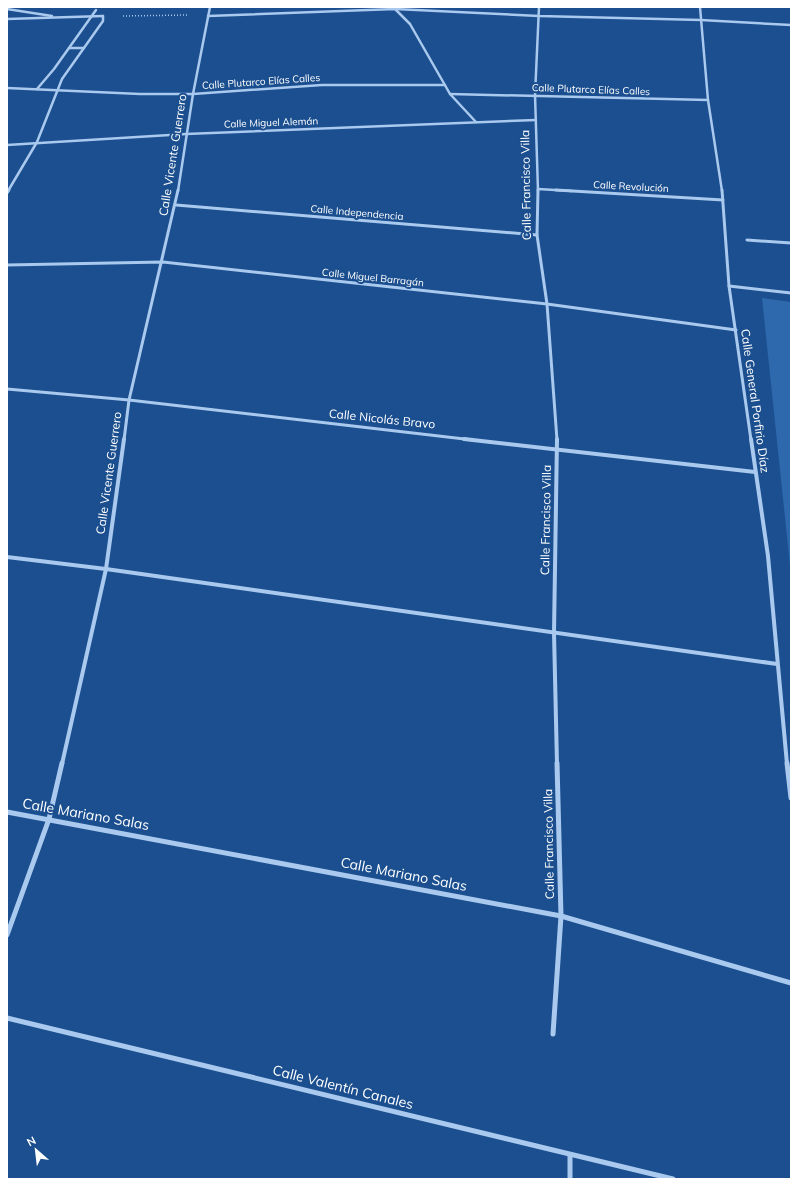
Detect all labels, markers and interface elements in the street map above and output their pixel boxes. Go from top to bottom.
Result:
street label: Calle Plutarco Elías Calles [202,71,321,92]
street label: Calle Plutarco Elías Calles [532,81,650,98]
street label: Calle Vicente Guerrero [155,93,190,217]
street label: Calle Miguel Alemán [224,114,319,131]
street label: Calle Francisco Villa [517,130,534,240]
street label: Calle Revolución [593,178,669,195]
street label: Calle Independencia [310,202,404,223]
street label: Calle Miguel Barragán [321,266,425,289]
street label: Calle General Porfirio Díaz [738,328,773,474]
street label: Calle Nicolás Bravo [328,405,436,432]
street label: Calle Vicente Guerrero [92,411,125,535]
street label: Calle Francisco Villa [537,465,554,575]
street label: Calle Francisco Villa [540,789,557,899]
street label: Calle Mariano Salas [21,794,151,834]
street label: Calle Mariano Salas [339,853,469,895]
street label: Calle Valentín Canales [271,1061,415,1113]
north arrow [16,1130,56,1170]
text: N [24,1133,38,1149]

